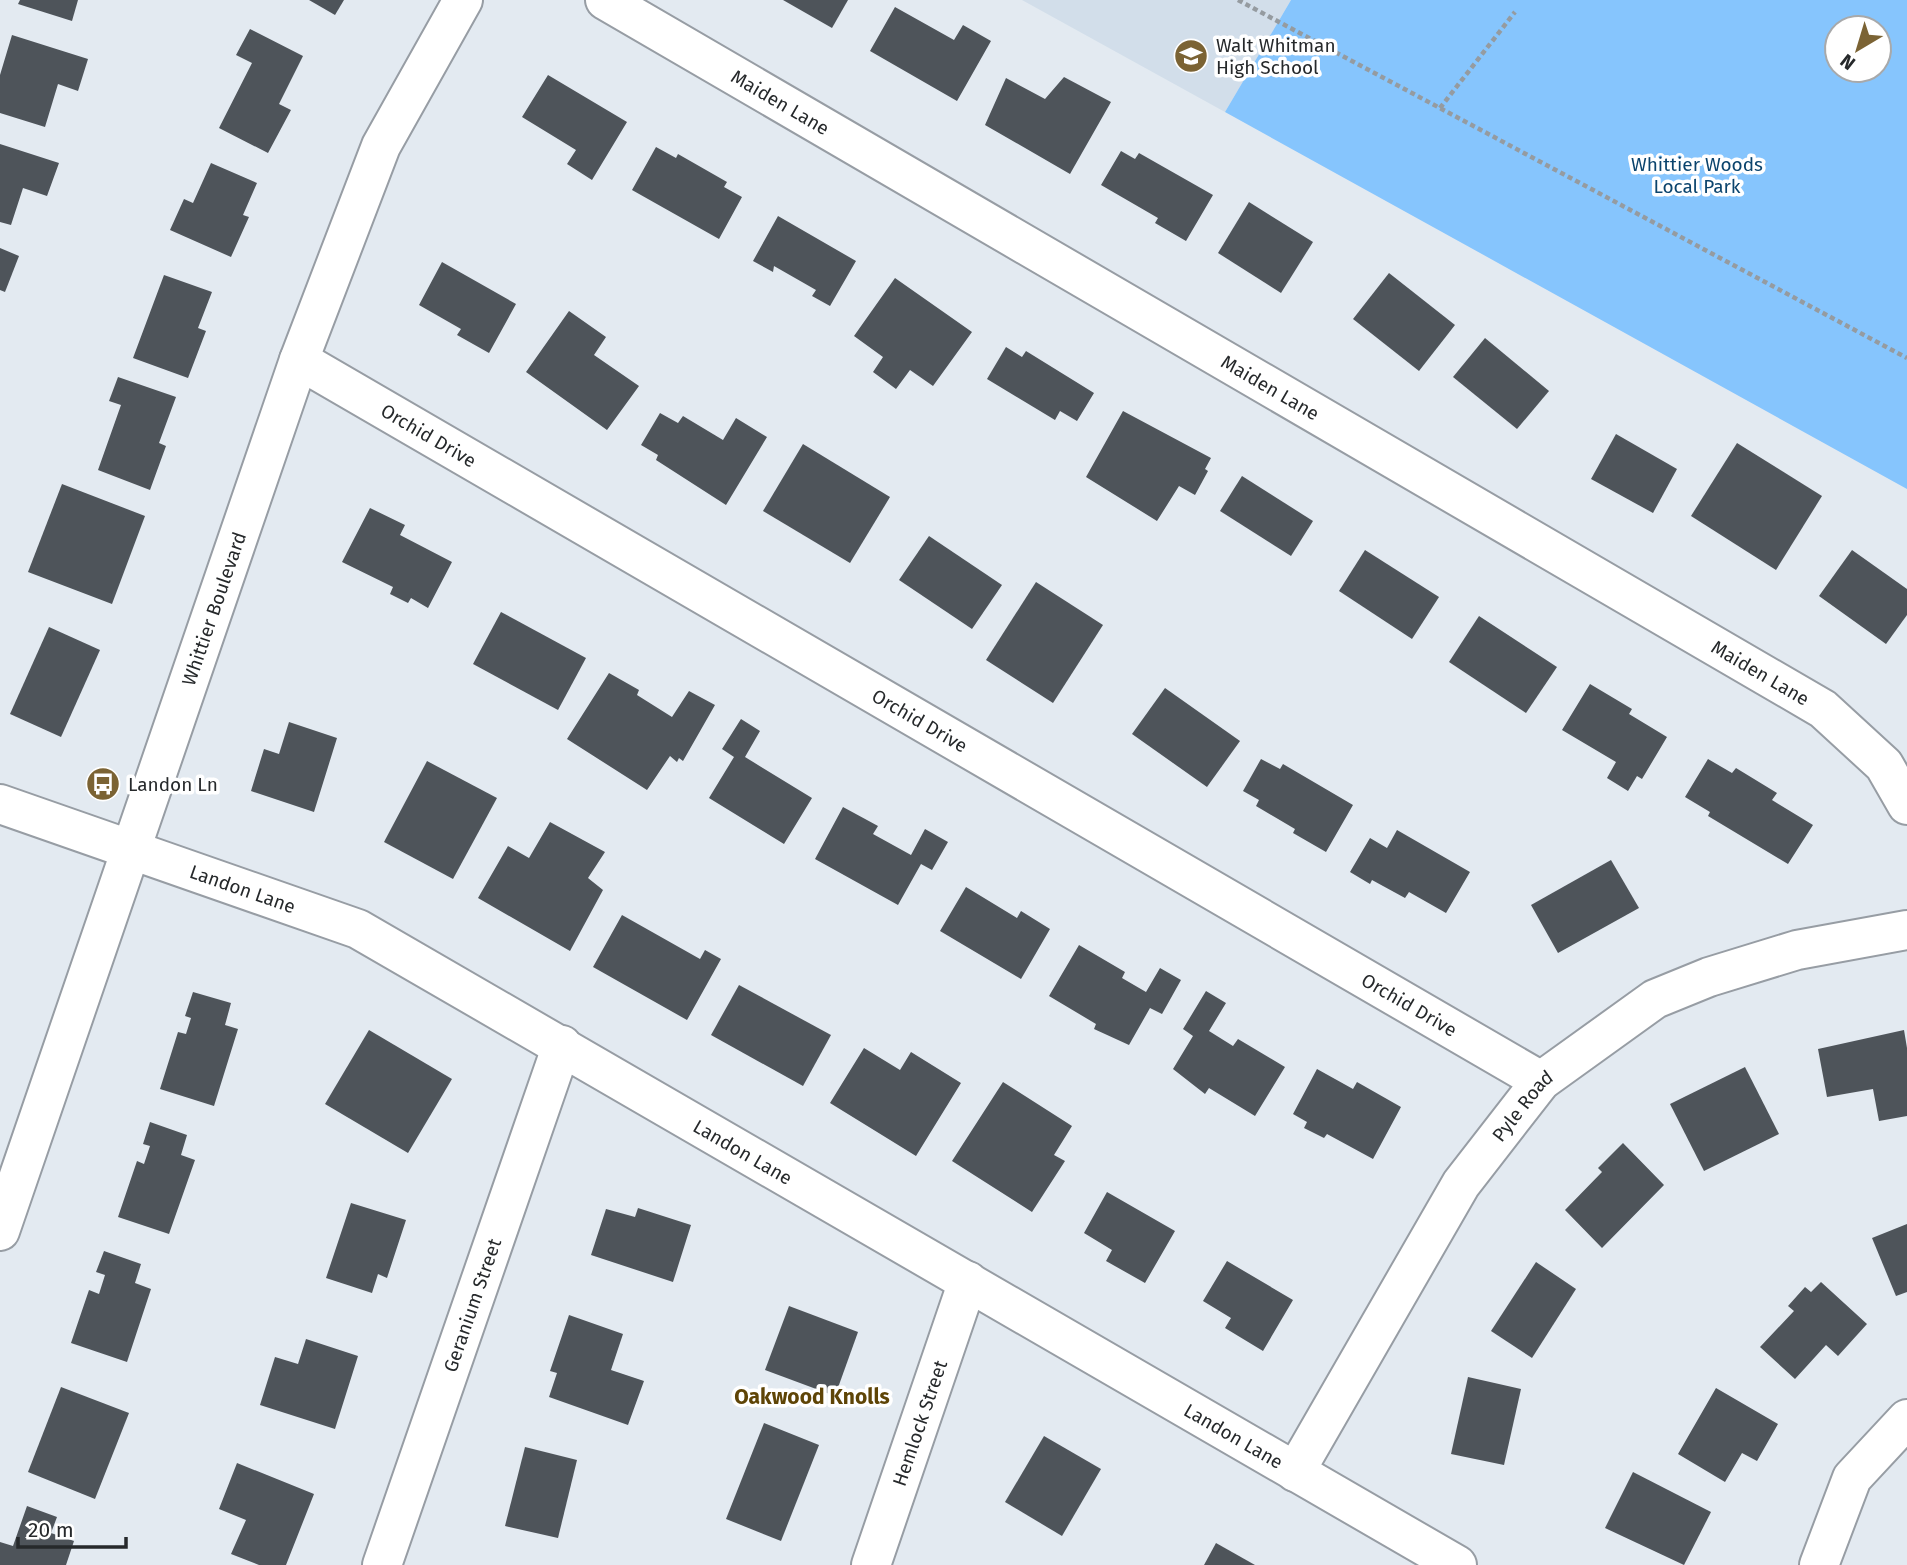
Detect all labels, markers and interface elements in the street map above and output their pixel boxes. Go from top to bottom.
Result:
north arrow [1823,14,1893,84]
place label: Walt Whitman High School [1216,34,1336,79]
school or university icon: Walt Whitman High School [1172,37,1210,75]
text: N [1836,49,1860,75]
street label: Maiden Lane [727,65,833,140]
park label: Whittier Woods Local Park [1631,153,1763,198]
street label: Maiden Lane [1217,350,1323,425]
street label: Orchid Drive [377,399,480,472]
street label: Whittier Boulevard [177,529,251,689]
street label: Maiden Lane [1707,636,1813,711]
street label: Orchid Drive [868,684,972,758]
bus stop icon: Landon Ln [84,765,122,803]
place label: Landon Ln [128,773,218,796]
street label: Landon Lane [186,860,298,918]
street label: Orchid Drive [1357,968,1461,1042]
street label: Pyle Road [1487,1065,1557,1146]
street label: Landon Lane [689,1115,796,1190]
street label: Geranium Street [439,1235,506,1375]
street label: Hemlock Street [888,1357,952,1489]
district label: Oakwood Knolls [734,1384,890,1410]
street label: Landon Lane [1180,1399,1287,1474]
scale bar [18,1506,126,1550]
text: 20 m [28,1517,74,1543]

